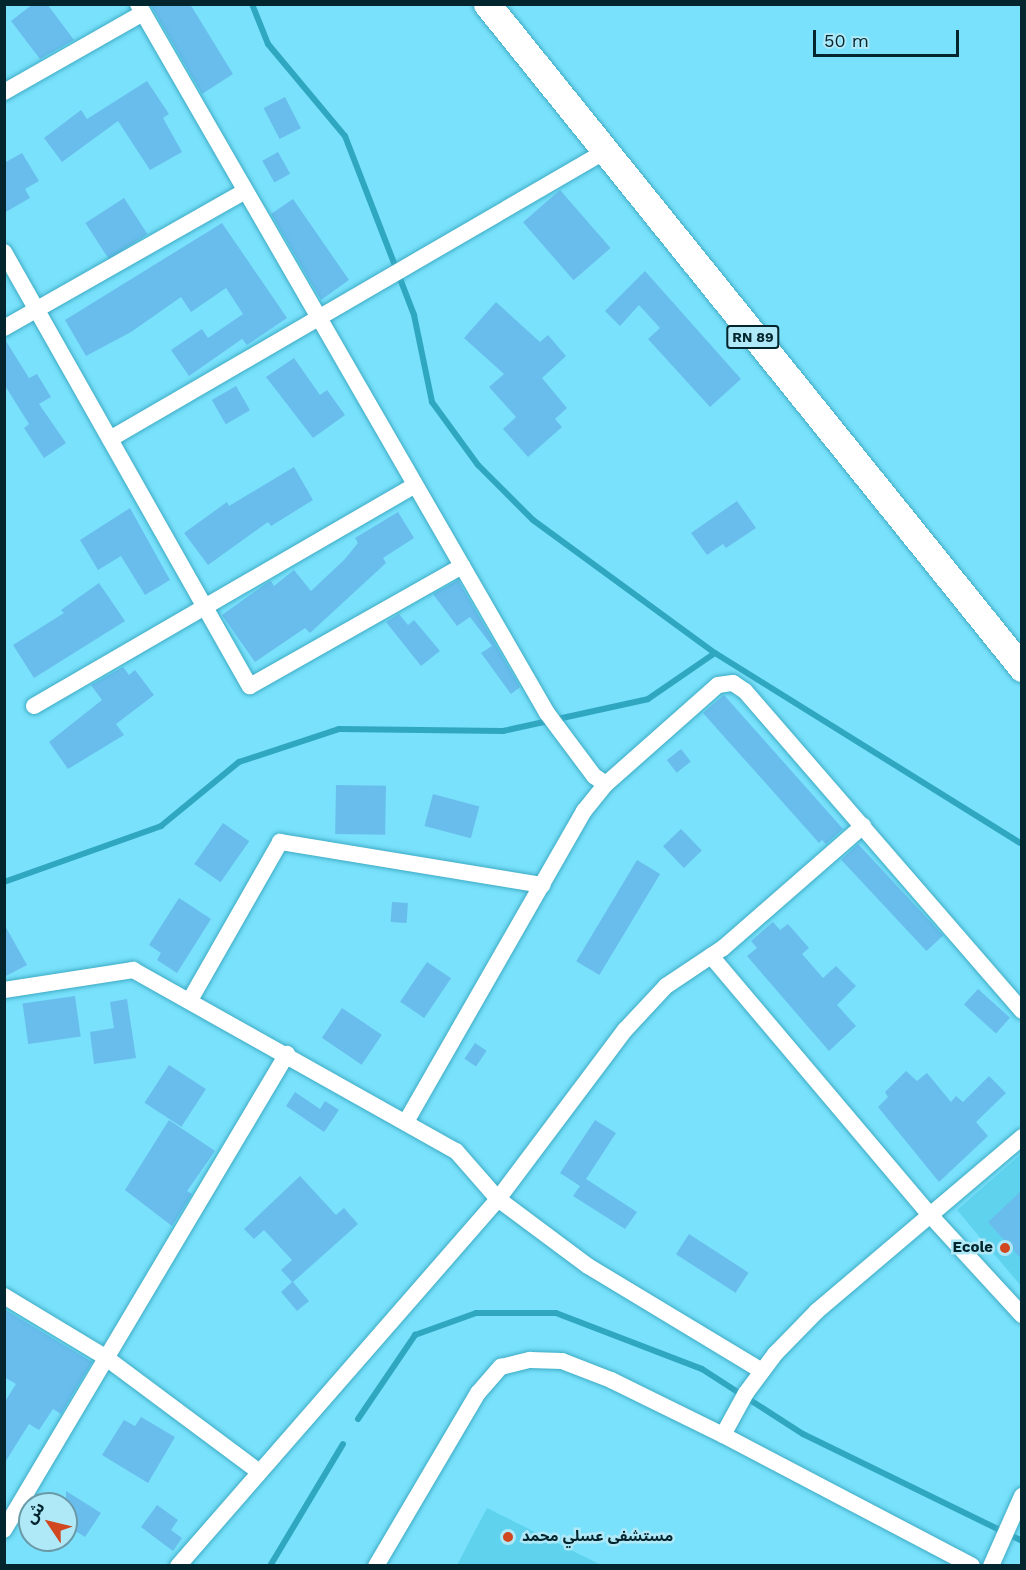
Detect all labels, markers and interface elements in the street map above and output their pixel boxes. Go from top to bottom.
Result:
scale bar [816,18,962,56]
text: 50 m [824,30,869,51]
road number: RN 89 [726,326,780,348]
place label: Ecole [953,1239,993,1257]
marker: Ecole [998,1241,1012,1255]
north arrow [18,1492,78,1552]
text: ش [20,1498,49,1527]
marker: مستشفى عسلي محمد [499,1528,517,1546]
place label: مستشفى عسلي محمد [522,1528,673,1546]

